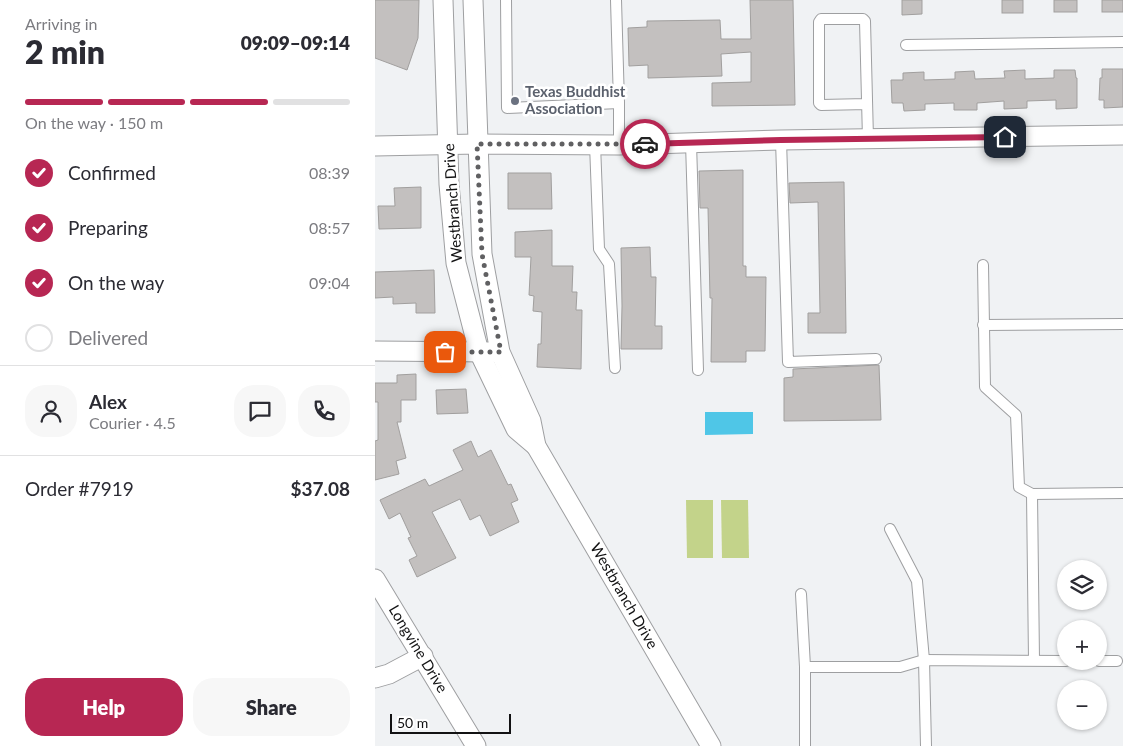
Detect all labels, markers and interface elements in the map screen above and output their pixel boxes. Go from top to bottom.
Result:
text: Arriving in [25,14,98,33]
text: 09:09–09:14 [241,31,350,54]
text: 2 min [25,32,105,71]
place label: Texas Buddhist Association [524,82,626,117]
marker: Texas Buddhist Association [509,95,521,107]
text: On the way · 150 m [25,113,163,132]
pin [984,116,1026,158]
courier [620,119,670,169]
icon: home [991,123,1019,151]
icon: car [631,130,659,158]
street label: Westbranch Drive [439,143,465,263]
icon: check [25,159,53,187]
text: Confirmed [68,161,156,184]
text: 08:39 [309,163,350,182]
icon: check [25,214,53,242]
text: Preparing [68,216,148,239]
text: 08:57 [309,218,350,237]
icon: check [25,269,53,297]
text: On the way [68,271,164,294]
text: 09:04 [309,273,350,292]
text: Delivered [68,326,148,349]
pin [424,331,466,373]
icon: bag [431,338,459,366]
button: person [25,385,77,437]
button: chat [234,385,286,437]
button: phone [298,385,350,437]
text: Alex [89,390,127,413]
text: Courier · 4.5 [89,413,176,432]
text: Order #7919 [25,477,134,500]
text: $37.08 [290,477,350,500]
street label: Westbranch Drive [587,539,662,652]
map controls [1057,560,1107,730]
button: layers [1057,560,1107,610]
street label: Longvine Drive [386,601,452,696]
button: + [1057,620,1107,670]
button: Help [25,678,183,736]
button: Share [193,678,350,736]
button: − [1057,680,1107,730]
scale bar [390,711,511,734]
text: 50 m [397,714,428,731]

